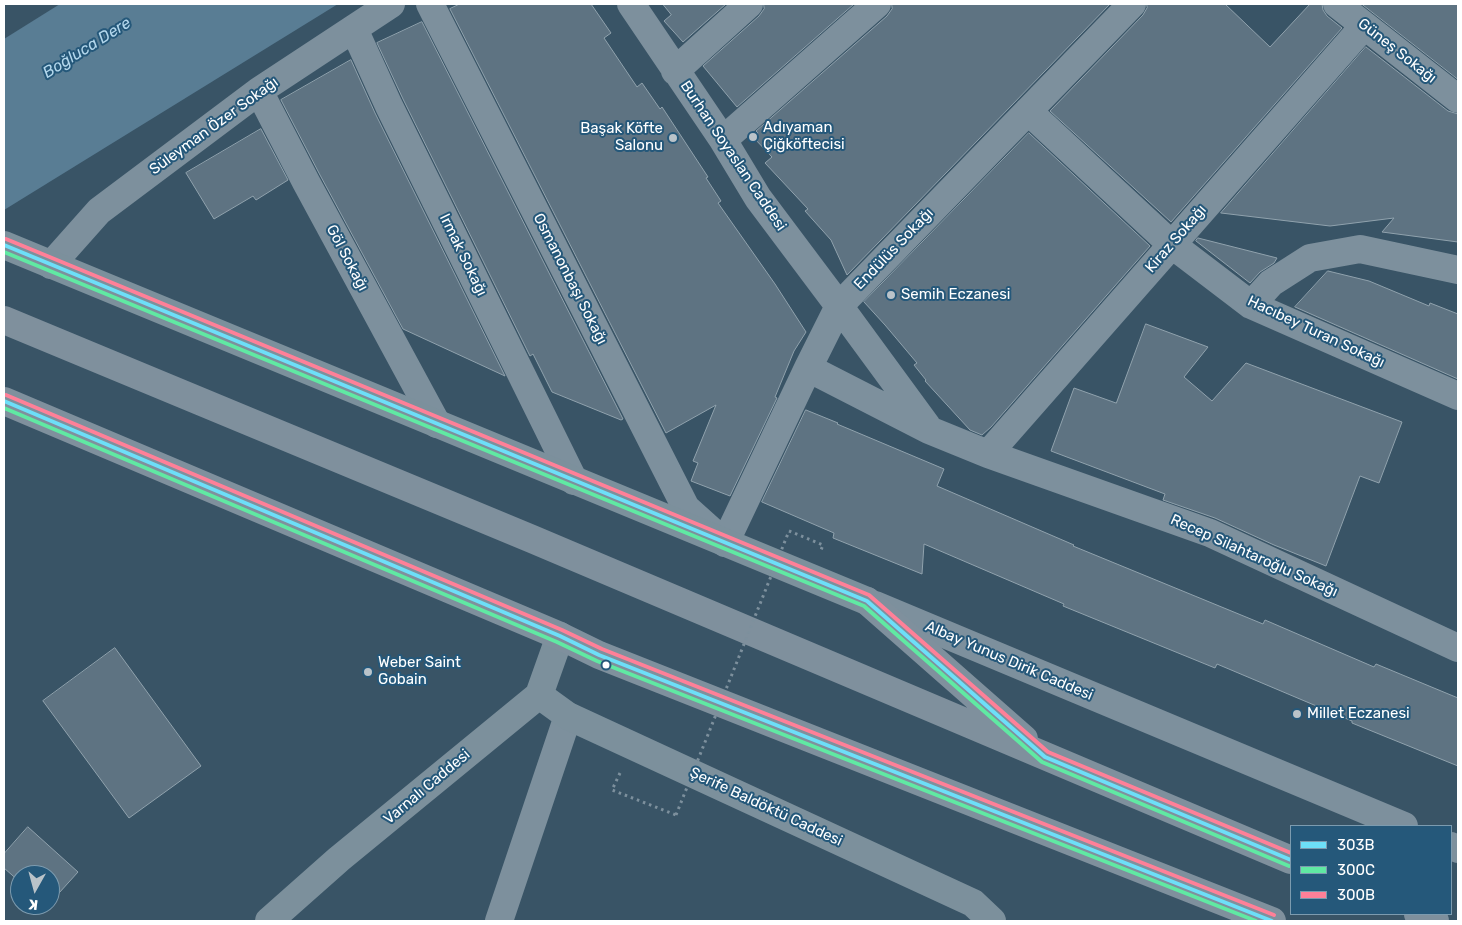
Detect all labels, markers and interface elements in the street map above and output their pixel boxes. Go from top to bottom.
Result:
water label: Boğluca Dere [40,13,134,83]
street label: Güneş Sokağı [1354,15,1440,87]
street label: Süleyman Özer Sokağı [146,73,282,179]
street label: Burhan Soyaslan Caddesi [676,78,790,234]
place label: Adıyaman Çiğköftecisi [763,119,845,154]
place label: Başak Köfte Salonu [580,120,663,155]
marker: Adıyaman Çiğköftecisi [747,131,759,143]
marker: Başak Köfte Salonu [667,132,679,144]
street label: Kiraz Sokağı [1142,201,1210,277]
street label: Endülüs Sokağı [851,204,937,294]
street label: Osmanonbaşı Sokağı [529,210,611,348]
street label: Irmak Sokağı [435,211,491,299]
street label: Göl Sokağı [322,222,372,294]
place label: Semih Eczanesi [901,286,1010,304]
marker: Semih Eczanesi [885,289,897,301]
street label: Hacıbey Turan Sokağı [1244,292,1388,372]
street label: Recep Silahtaroğlu Sokağı [1168,511,1340,601]
street label: Albay Yunus Dirik Caddesi [922,617,1096,705]
place label: Weber Saint Gobain [378,654,461,689]
unlabelled marker [601,660,611,670]
marker: Weber Saint Gobain [362,666,374,678]
place label: Millet Eczanesi [1307,705,1410,723]
marker: Millet Eczanesi [1291,708,1303,720]
street label: Varnalı Caddesi [380,746,474,828]
street label: Şerife Baldöktü Caddesi [687,764,845,850]
legend [1290,825,1452,915]
text: 303B [1337,836,1375,854]
text: 300C [1337,861,1375,879]
north arrow [10,865,60,915]
text: 300B [1337,886,1375,904]
text: K [28,895,39,913]

